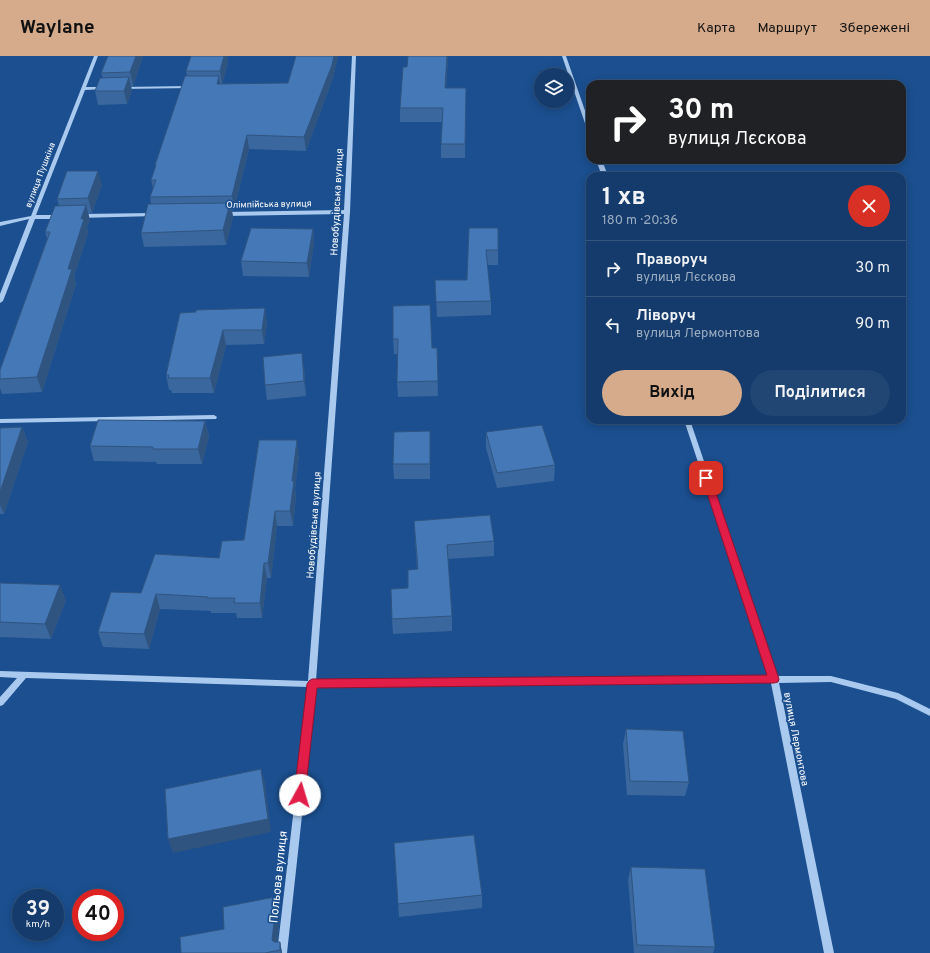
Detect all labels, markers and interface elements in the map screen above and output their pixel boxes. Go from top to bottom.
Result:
text: Waylane [20,16,95,40]
text: Карта [697,20,735,37]
text: Маршрут [757,20,817,37]
text: Збережені [839,20,910,37]
map controls [534,68,574,108]
button: layers [534,68,574,108]
text: 30 m [668,93,734,129]
icon: right [602,96,654,148]
text: вулиця Лєскова [668,128,806,151]
street label: вулиця Пушкіна [23,141,58,209]
street label: Новобудівська вулиця [328,148,347,256]
text: 1 хв [602,183,646,213]
button: close [848,185,890,227]
street label: Олімпійська вулиця [226,198,312,211]
text: 180 m · 20:36 [602,213,678,229]
text: Праворуч [636,251,707,270]
icon: right [602,258,624,280]
text: 30 m [855,259,890,278]
text: вулиця Лєскова [636,270,736,286]
text: Ліворуч [636,307,696,326]
icon: left [602,314,624,336]
text: 90 m [855,315,890,334]
text: вулиця Лермонтова [636,326,760,342]
button: Вихід [602,370,742,416]
button: Поділитися [750,370,890,416]
pin [689,461,723,495]
icon: arrive [695,467,717,489]
street label: Новобудівська вулиця [304,471,325,579]
street label: вулиця Лермонтова [780,691,811,787]
position arrow [279,774,321,816]
street label: Польова вулиця [266,830,292,924]
speed limit sign: 40 [72,889,124,941]
text: 39 [26,897,50,923]
text: km/h [26,918,50,931]

